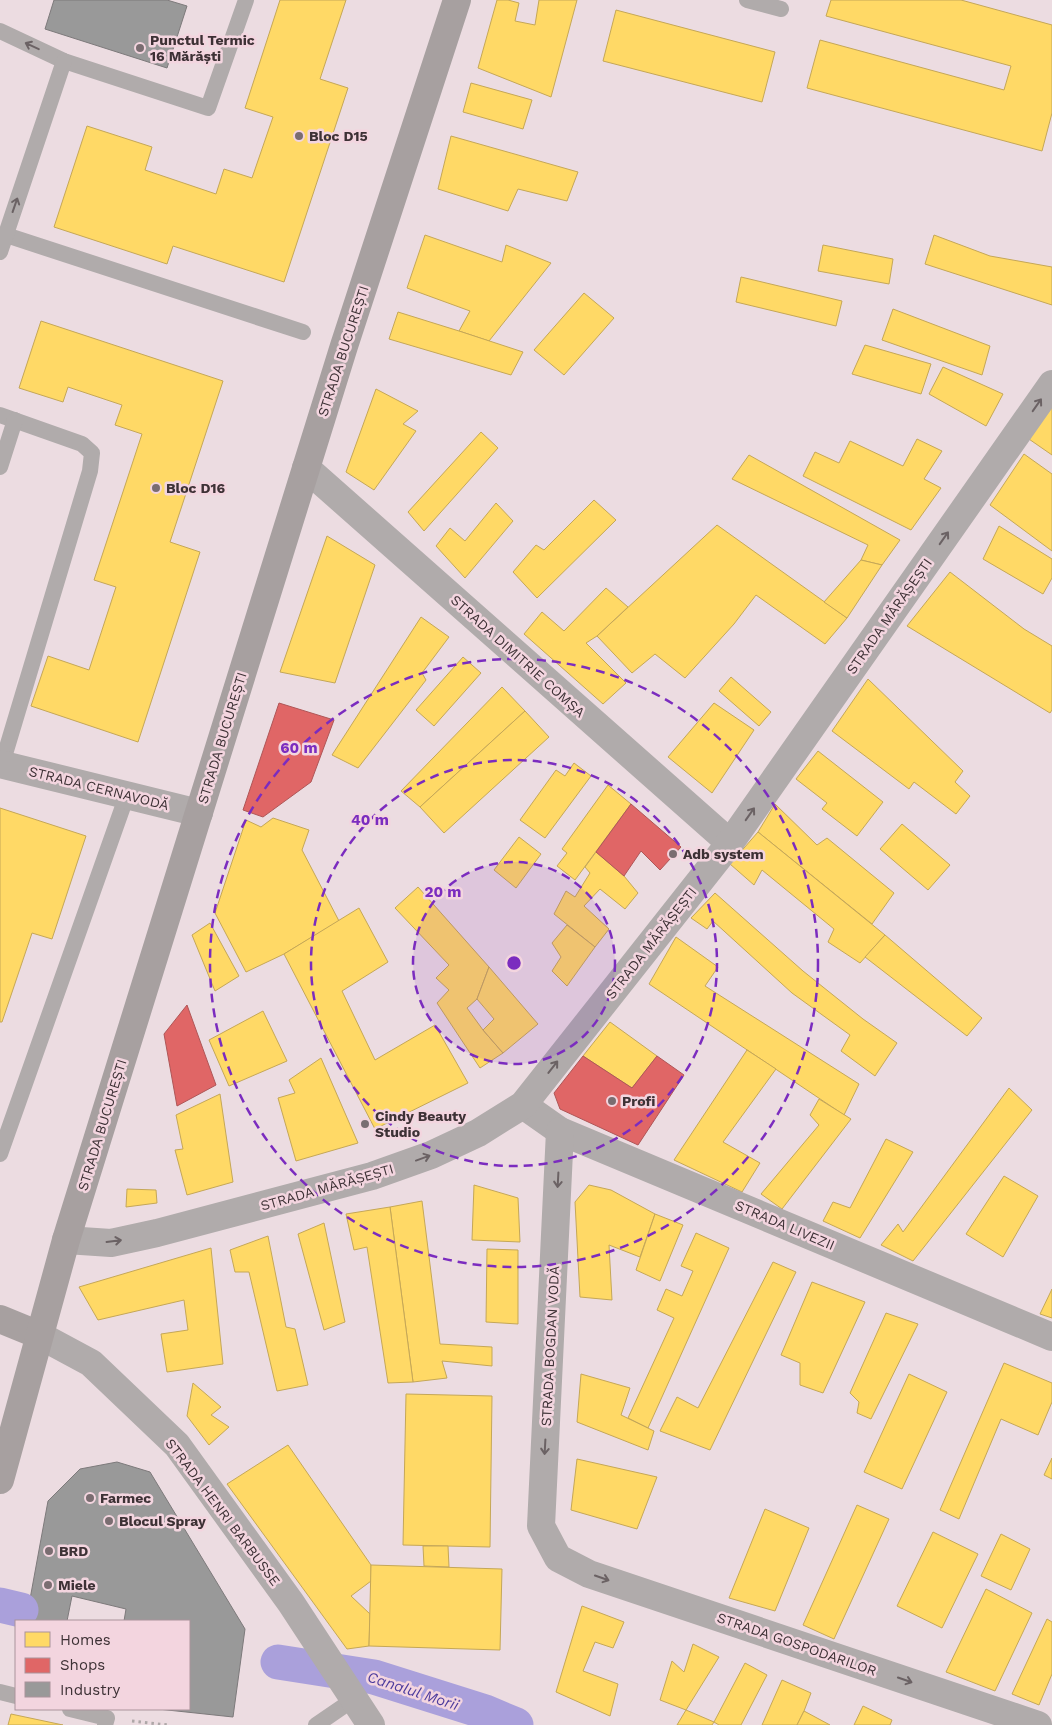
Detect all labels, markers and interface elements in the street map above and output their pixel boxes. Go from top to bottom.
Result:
place label: Punctul Termic 16 Mărăști [150,32,255,64]
one-way arrow [25,41,40,51]
marker: Punctul Termic 16 Mărăști [134,42,146,54]
place label: Bloc D15 [309,128,368,144]
marker: Bloc D15 [293,130,305,142]
one-way arrow [11,198,21,214]
street label: STRADA BUCUREȘTI [314,283,373,419]
one-way arrow [1032,398,1042,412]
place label: Bloc D16 [166,480,226,496]
marker: Bloc D16 [150,482,162,494]
one-way arrow [939,531,949,545]
street label: STRADA MĂRĂȘEȘTI [843,555,936,677]
street label: STRADA DIMITRIE COMȘA [447,592,588,721]
street label: STRADA BUCUREȘTI [194,670,251,806]
text: 60 m [280,739,318,757]
street label: STRADA CERNAVODĂ [27,763,171,813]
one-way arrow [745,808,755,822]
text: 40 m [351,811,389,829]
place label: Adb system [683,846,764,862]
marker: Adb system [667,848,679,860]
text: 20 m [424,883,462,901]
street label: STRADA MĂRĂȘEȘTI [602,884,700,1003]
centre of rings [505,954,523,972]
street label: STRADA BUCUREȘTI [74,1057,131,1193]
one-way arrow [548,1061,559,1074]
place label: Profi [622,1093,656,1109]
marker: Profi [606,1095,618,1107]
place label: Cindy Beauty Studio [375,1108,466,1140]
marker: Cindy Beauty Studio [359,1118,371,1130]
one-way arrow [414,1153,430,1162]
street label: STRADA MĂRĂȘEȘTI [259,1160,396,1215]
one-way arrow [553,1171,563,1187]
street label: STRADA LIVEZII [733,1197,837,1253]
one-way arrow [106,1236,122,1246]
street label: STRADA BOGDAN VODĂ [538,1265,562,1427]
street label: STRADA HENRI BARBUSSE [162,1435,284,1589]
one-way arrow [540,1438,549,1454]
place label: Farmec [100,1490,151,1506]
marker: Farmec [84,1492,96,1504]
place label: Blocul Spray [119,1513,206,1529]
marker: Blocul Spray [103,1515,115,1527]
place label: BRD [59,1543,88,1559]
marker: BRD [43,1545,55,1557]
one-way arrow [594,1574,609,1583]
place label: Miele [58,1577,96,1593]
marker: Miele [42,1579,54,1591]
street label: STRADA GOSPODARILOR [715,1609,879,1679]
legend [15,1620,190,1710]
text: Homes [60,1631,111,1649]
text: Shops [60,1656,105,1674]
water label: Canalul Morii [365,1668,462,1715]
one-way arrow [897,1676,912,1685]
text: Industry [60,1681,121,1699]

